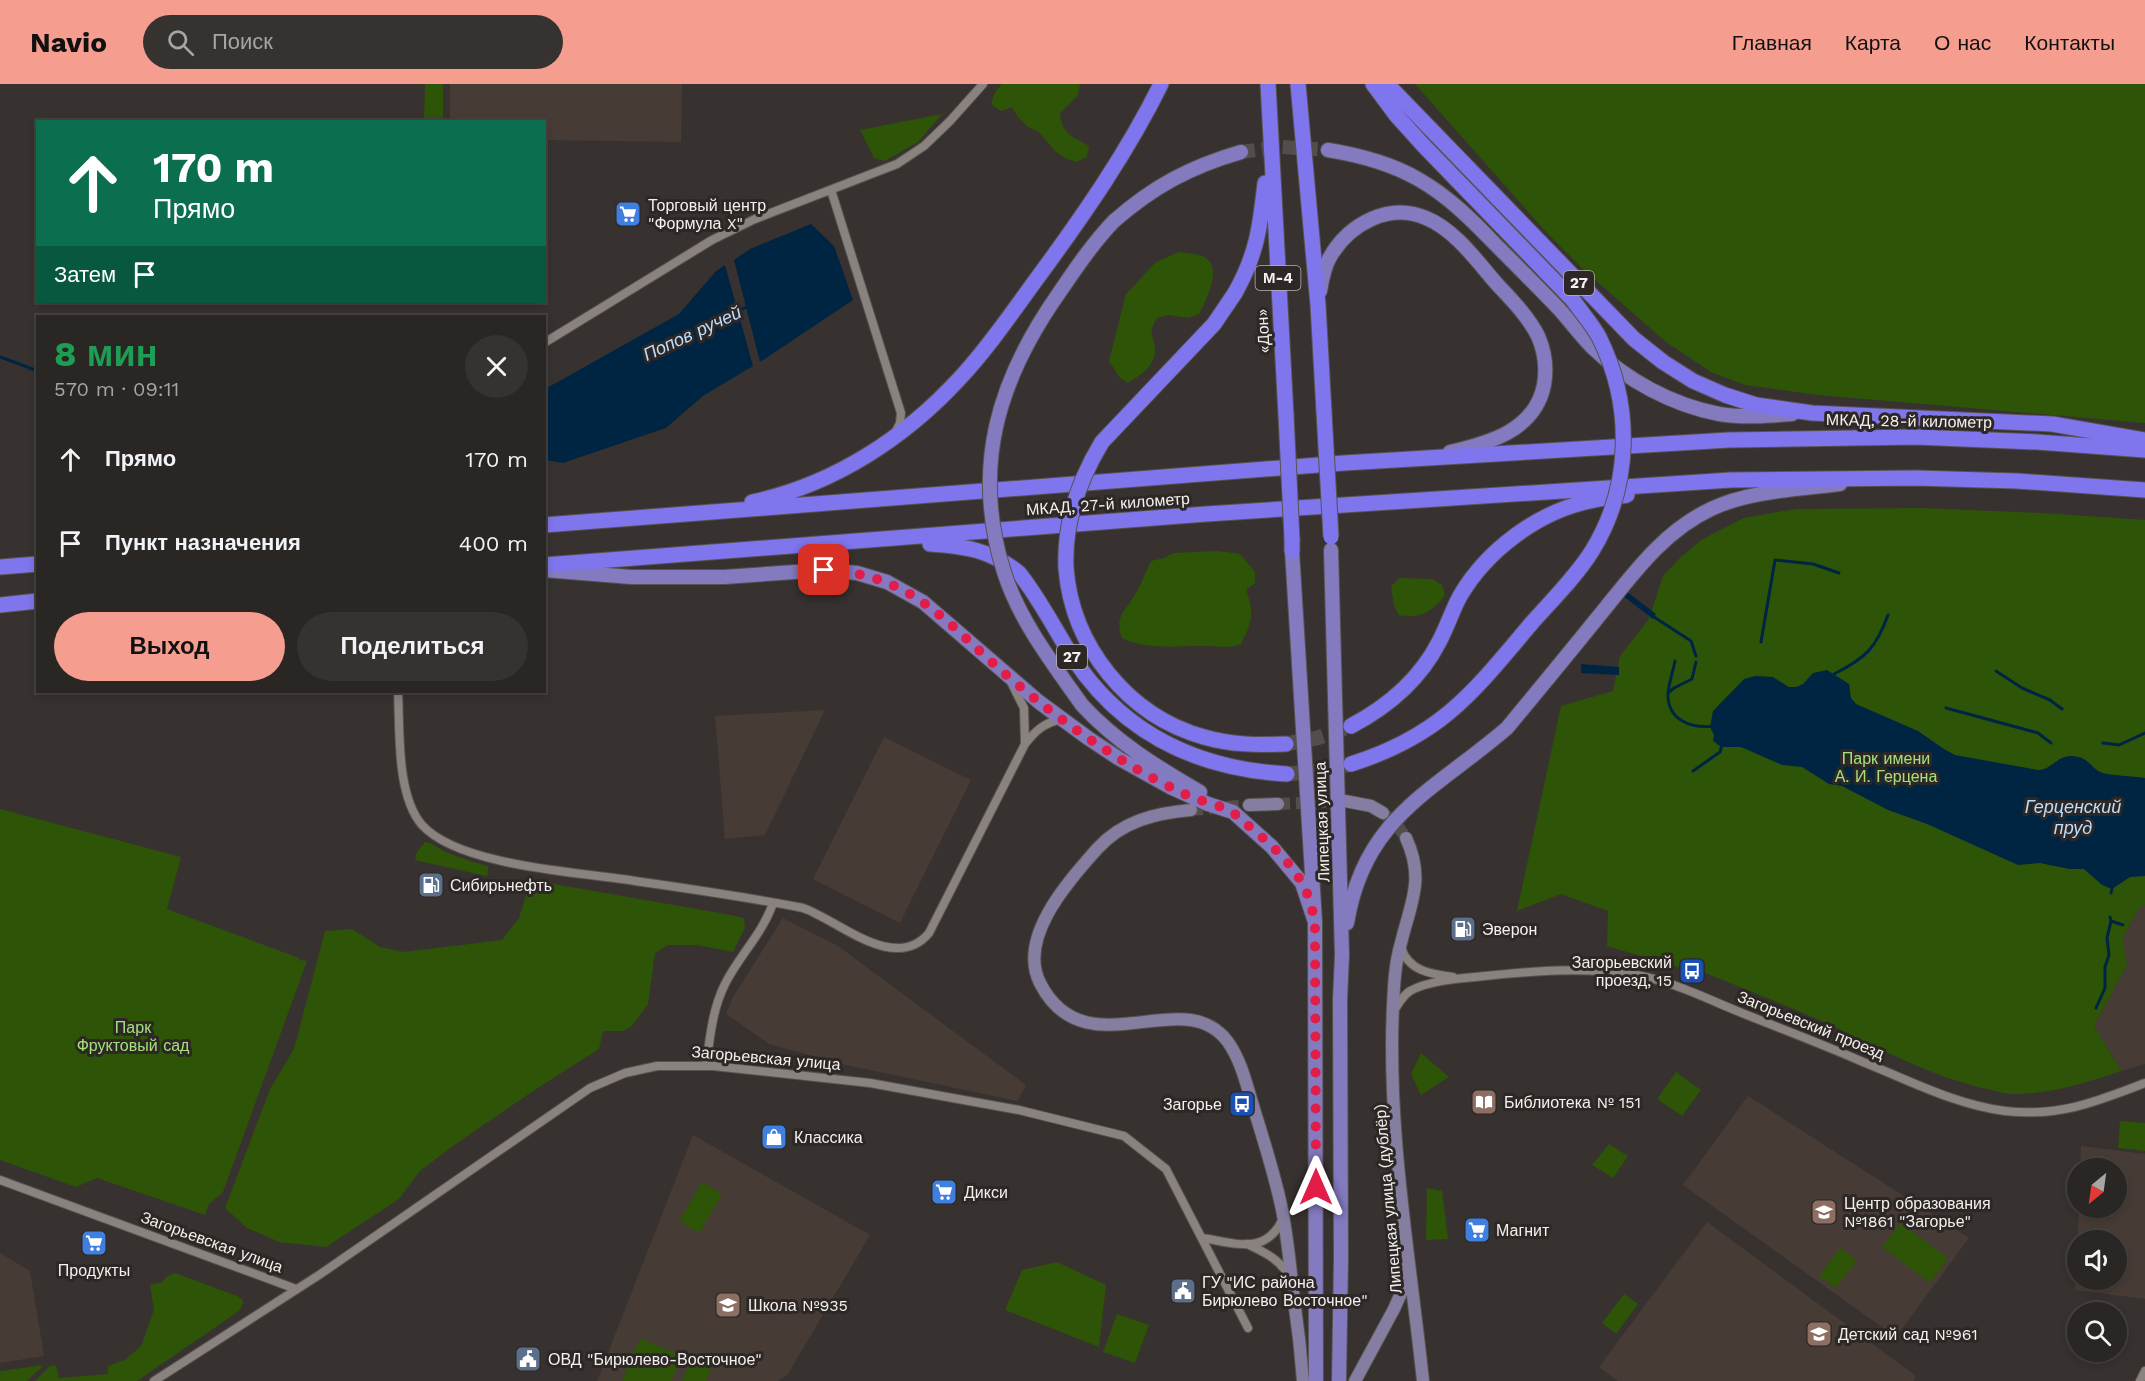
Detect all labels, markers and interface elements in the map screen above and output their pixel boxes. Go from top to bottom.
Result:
search box [143,15,563,69]
text: Navio [30,26,107,59]
icon: search [164,26,197,59]
text: Поиск [212,29,273,54]
text: Главная [1732,30,1812,55]
text: Карта [1845,30,1901,55]
text: О нас [1934,30,1991,55]
text: Контакты [2024,30,2115,55]
text: 170 m [153,143,274,192]
icon: ahead [54,144,132,222]
text: Прямо [153,193,235,225]
place label: Торговый центр "Формула X" [648,196,766,233]
supermarket icon: Торговый центр "Формула X" [613,199,643,229]
icon: arrive [128,258,161,291]
text: Затем [54,262,116,287]
road number: М-4 [1256,266,1300,290]
road number: 27 [1564,271,1594,295]
water label: Попов ручей [639,301,745,365]
street label: «Дон» [1252,308,1274,354]
text: 8 мин [54,333,157,375]
button: close [465,335,528,398]
text: 570 m · 09:11 [54,377,179,401]
street label: МКАД, 28-й километр [1826,410,1992,432]
icon: ahead [54,443,87,476]
text: Прямо [105,446,176,471]
text: 170 m [465,447,528,472]
street label: МКАД, 27-й километр [1026,489,1191,519]
icon: arrive [54,527,87,560]
text: Пункт назначения [105,530,301,555]
text: 400 m [459,531,528,556]
pin [798,544,849,595]
icon: arrive [807,553,840,586]
button: Выход [54,612,285,681]
button: Поделиться [297,612,528,681]
road number: 27 [1057,645,1087,669]
park label: Парк имени А. И. Герцена [1835,749,1937,786]
street label: Липецкая улица [1310,761,1334,883]
water label: Герценский пруд [2025,796,2121,838]
fuel station icon: Сибирьнефть [416,870,446,900]
place label: Сибирьнефть [450,876,552,895]
fuel station icon: Эверон [1448,914,1478,944]
place label: Эверон [1482,920,1537,939]
place label: Загорьевский проезд, 15 [1572,953,1672,990]
bus stop icon: Загорьевский проезд, 15 [1677,956,1707,986]
street label: Загорьевский проезд [1735,987,1888,1063]
park label: Парк Фруктовый сад [77,1018,190,1055]
street label: Загорьевская улица [691,1042,842,1074]
library icon: Библиотека № 151 [1469,1087,1499,1117]
bus stop icon: Загорье [1227,1089,1257,1119]
place label: Библиотека № 151 [1504,1093,1641,1112]
place label: Загорье [1163,1095,1222,1114]
street label: Липецкая улица (дублёр) [1370,1103,1406,1295]
shop icon: Классика [759,1122,789,1152]
place label: Классика [794,1128,863,1147]
position arrow [1284,1155,1348,1219]
north arrow [2067,1158,2127,1218]
map controls [2067,1158,2127,1362]
supermarket icon: Дикси [929,1177,959,1207]
place label: Дикси [964,1183,1008,1202]
place label: Центр образования №1861 "Загорье" [1844,1194,1991,1231]
school or university icon: Центр образования №1861 "Загорье" [1809,1197,1839,1227]
street label: Загорьевская улица [138,1207,286,1277]
supermarket icon: Магнит [1462,1215,1492,1245]
place label: Магнит [1496,1221,1550,1240]
supermarket icon: Продукты [79,1228,109,1258]
button: sound [2067,1230,2127,1290]
place label: Продукты [58,1261,130,1280]
place label: ГУ "ИС района Бирюлево Восточное" [1202,1273,1368,1310]
public building icon: ГУ "ИС района Бирюлево Восточное" [1168,1276,1198,1306]
school or university icon: Школа №935 [713,1290,743,1320]
place label: Школа №935 [748,1296,848,1315]
button: search [2067,1302,2127,1362]
school or university icon: Детский сад №961 [1804,1319,1834,1349]
place label: Детский сад №961 [1838,1325,1978,1344]
public building icon: ОВД "Бирюлево-Восточное" [513,1344,543,1374]
place label: ОВД "Бирюлево-Восточное" [548,1350,762,1369]

